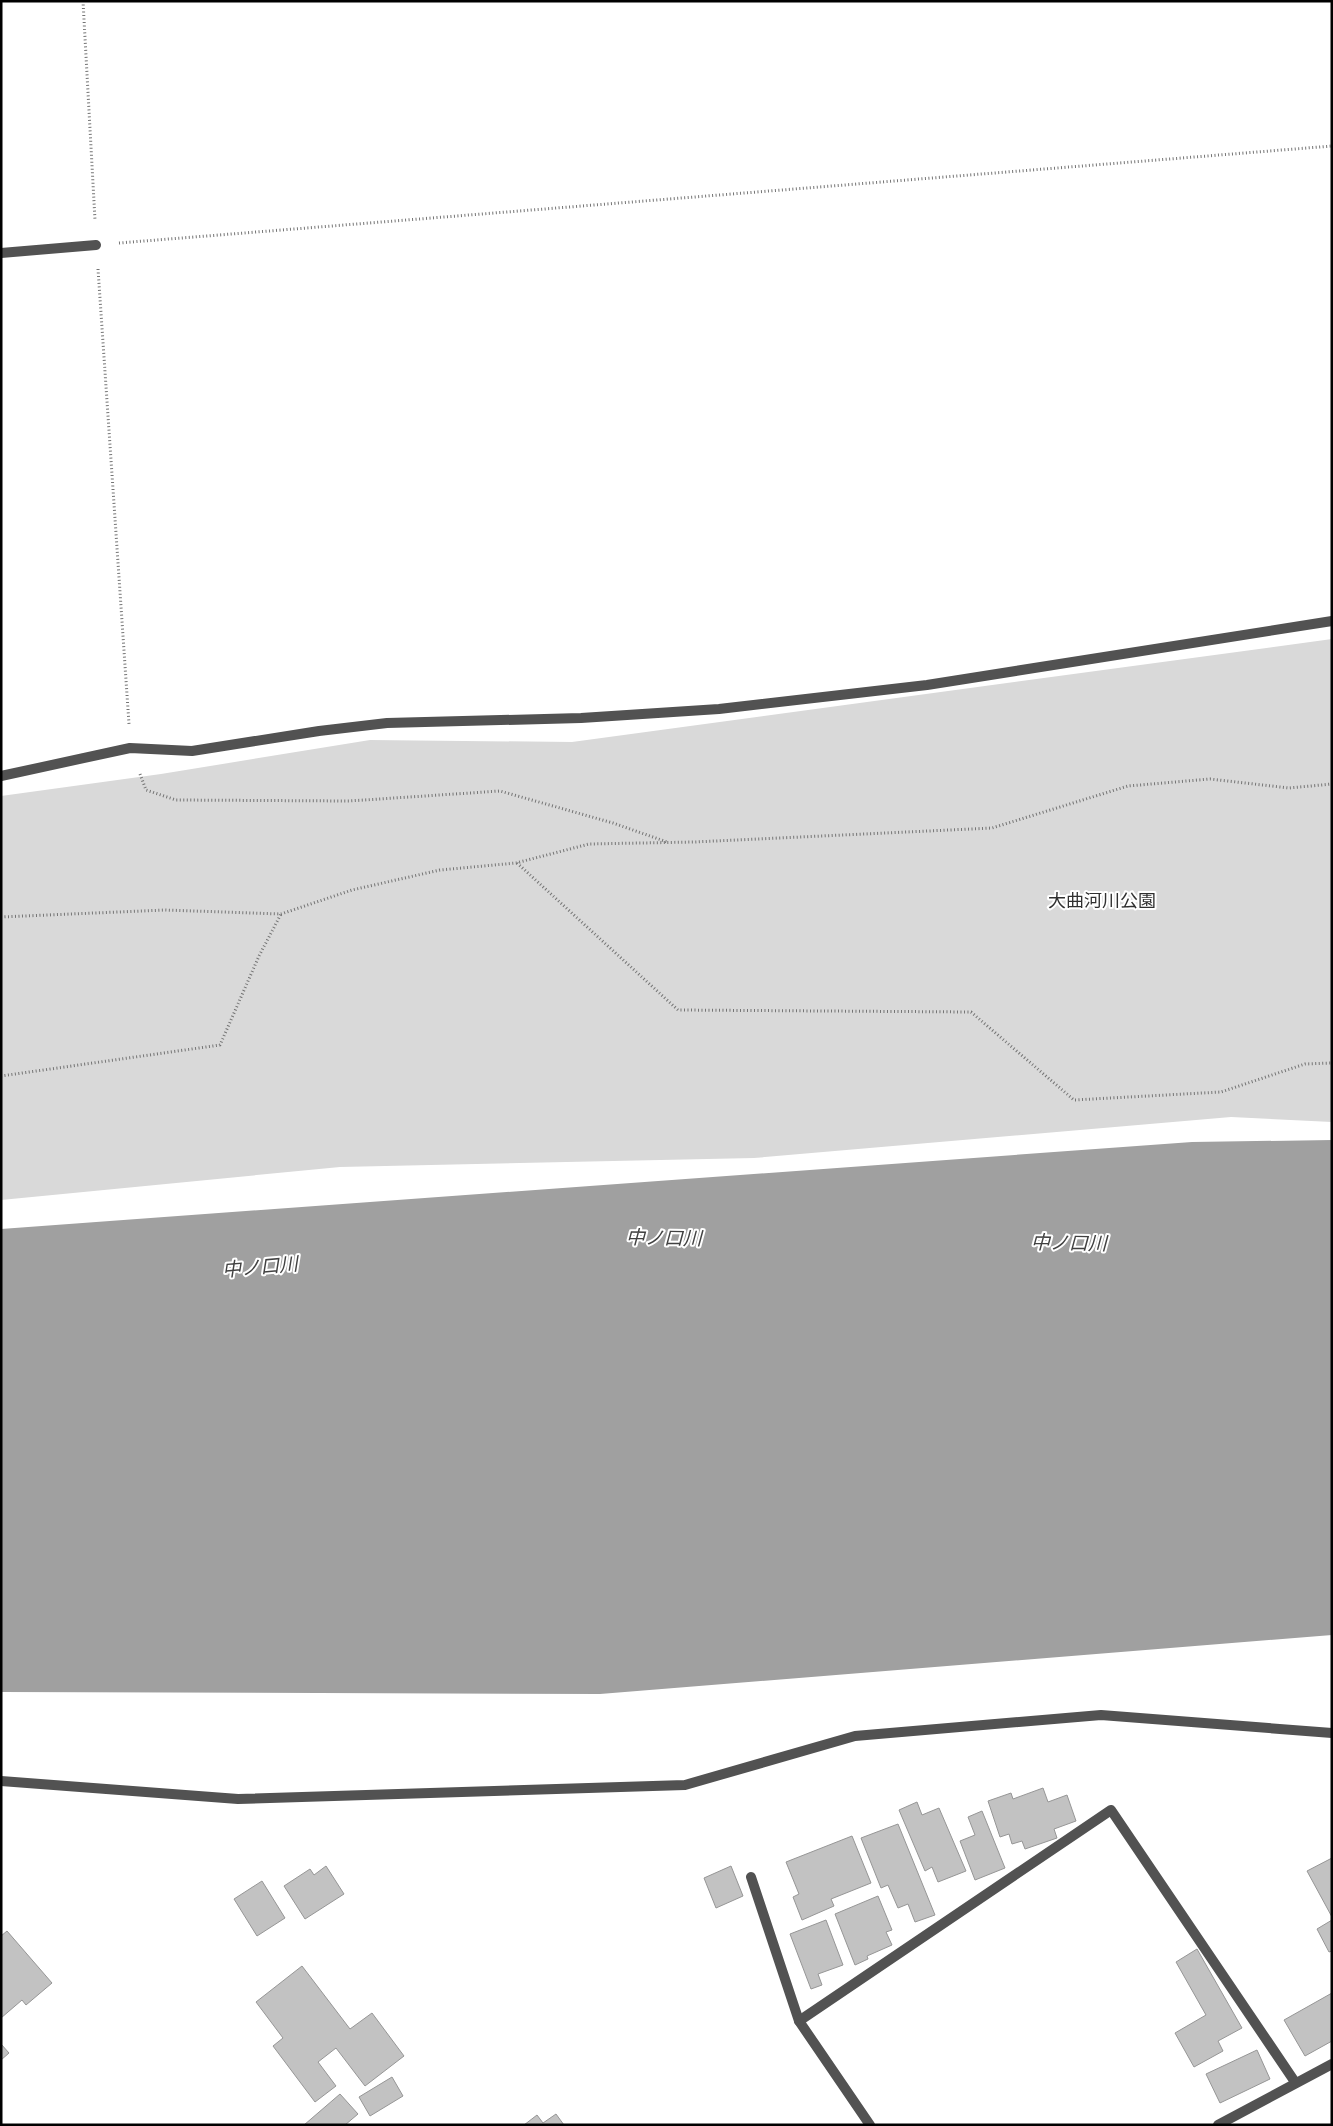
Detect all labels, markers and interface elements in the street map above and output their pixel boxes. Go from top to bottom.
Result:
park label: 大曲河川公園 [1048,889,1156,911]
water label: 中ノ口川 [626,1225,704,1249]
water label: 中ノ口川 [1031,1230,1109,1254]
water label: 中ノ口川 [221,1251,301,1281]

